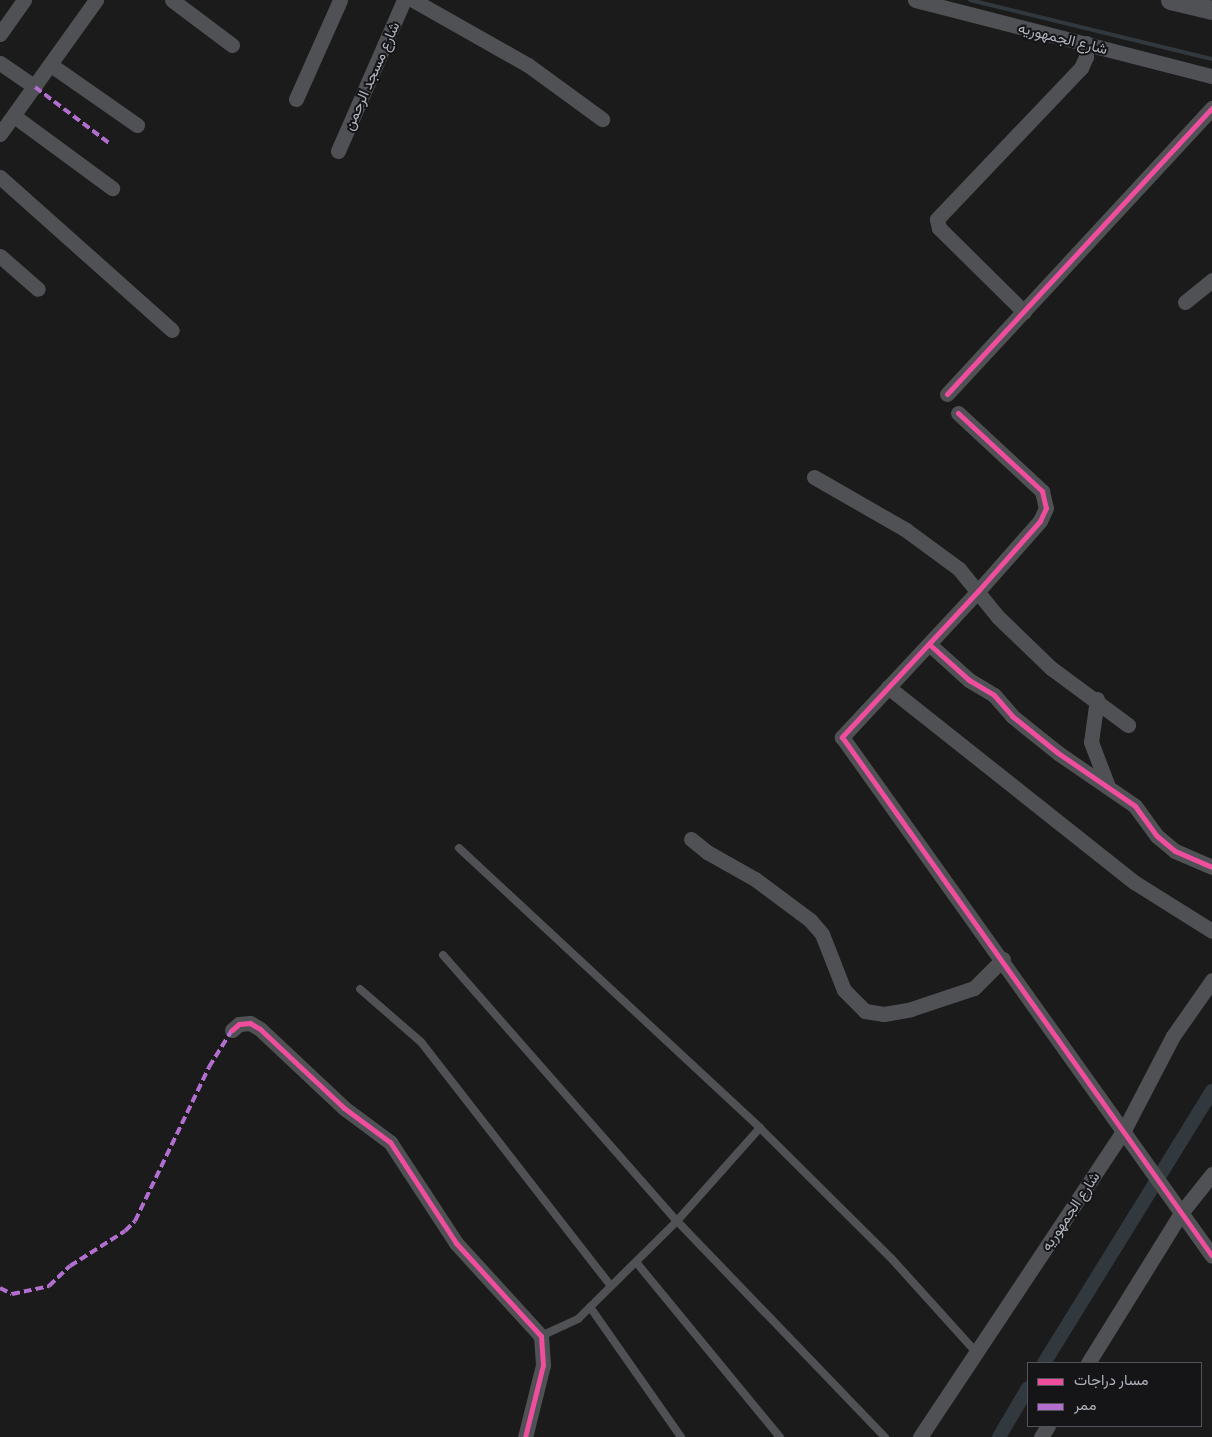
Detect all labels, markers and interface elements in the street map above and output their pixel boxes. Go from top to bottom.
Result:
street label: شارع الجمهوريه [1016,18,1110,58]
street label: شارع مسجد الرحمن [339,19,403,133]
street label: شارع الجمهوريه [1037,1168,1103,1254]
legend [1027,1362,1202,1427]
text: مسار دراجات [1074,1370,1149,1388]
text: ممر [1074,1395,1096,1413]

